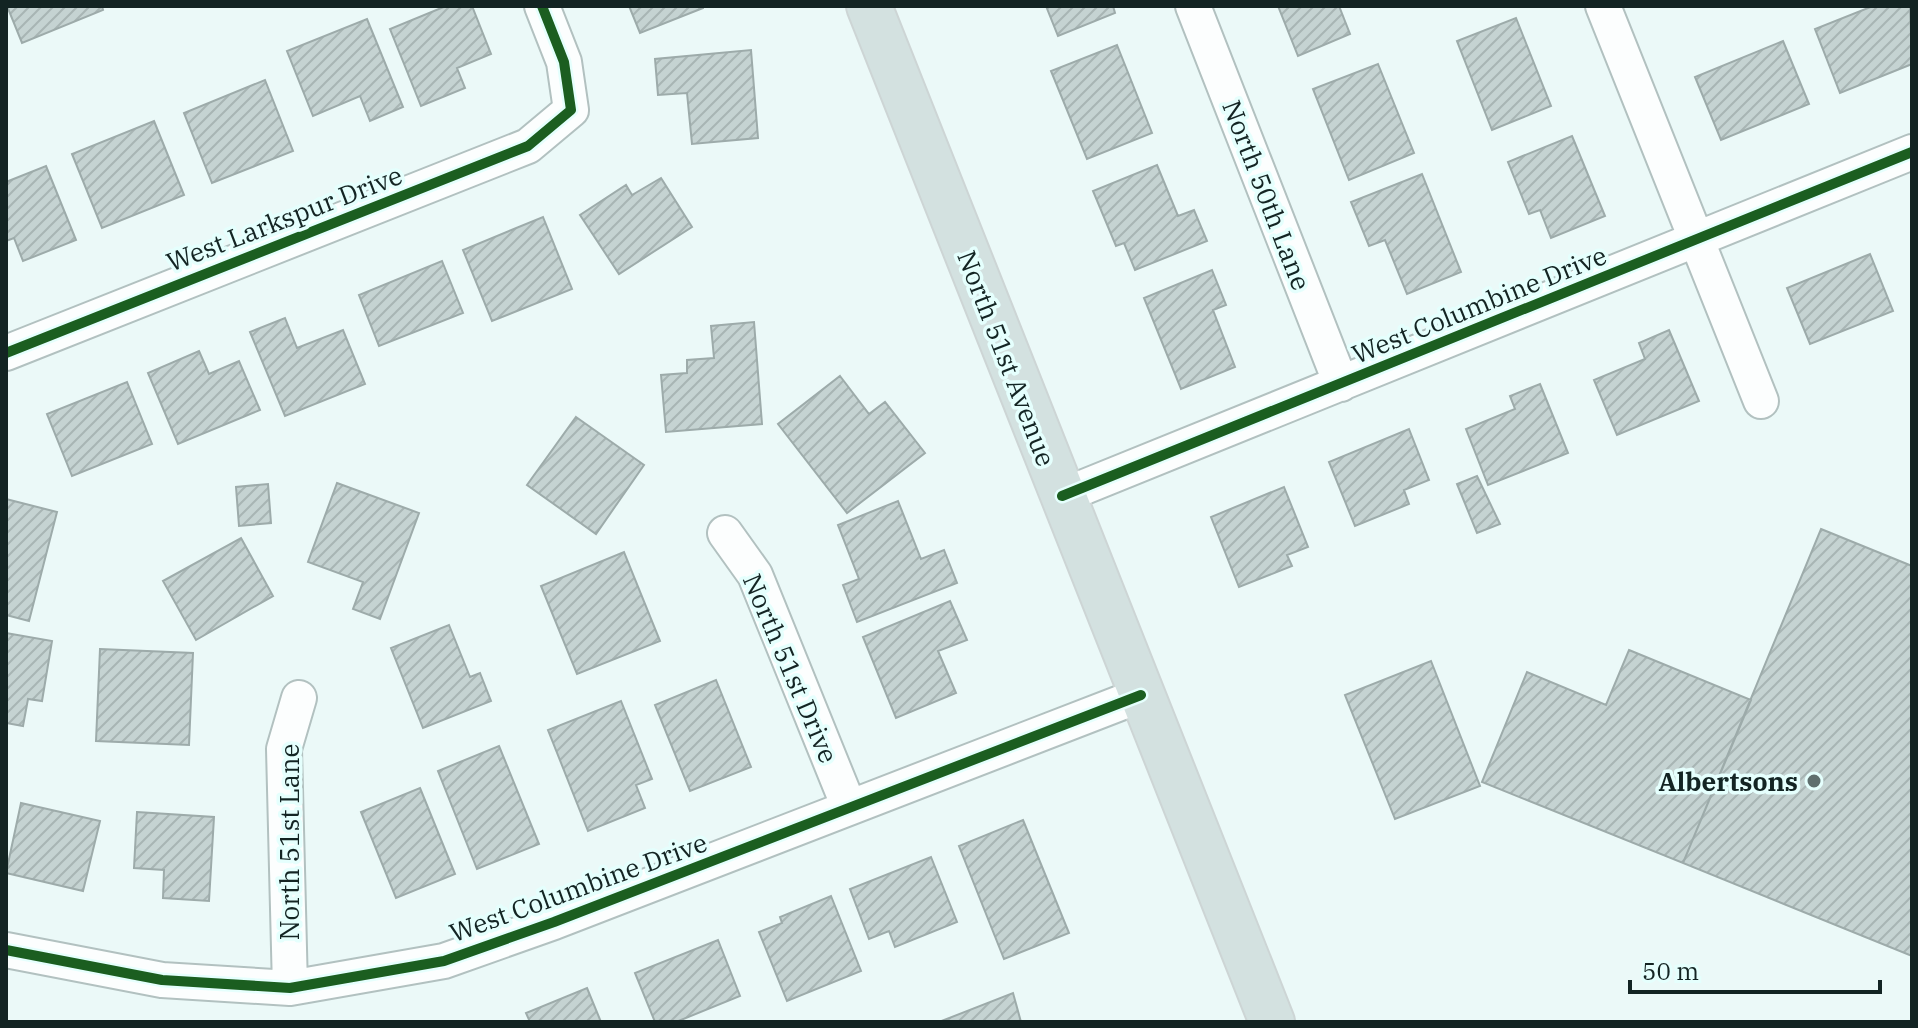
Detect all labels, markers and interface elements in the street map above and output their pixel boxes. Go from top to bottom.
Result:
street label: North 50th Lane [1215,95,1319,295]
street label: West Larkspur Drive [161,157,407,279]
street label: West Columbine Drive [1347,237,1611,371]
street label: North 51st Avenue [950,245,1064,471]
street label: North 51st Drive [736,568,846,768]
street label: North 51st Lane [272,743,306,941]
place label: Albertsons [1659,764,1798,798]
marker: Albertsons [1805,772,1823,790]
street label: West Columbine Drive [445,825,711,949]
scale bar [1630,944,1880,994]
text: 50 m [1642,955,1699,987]

